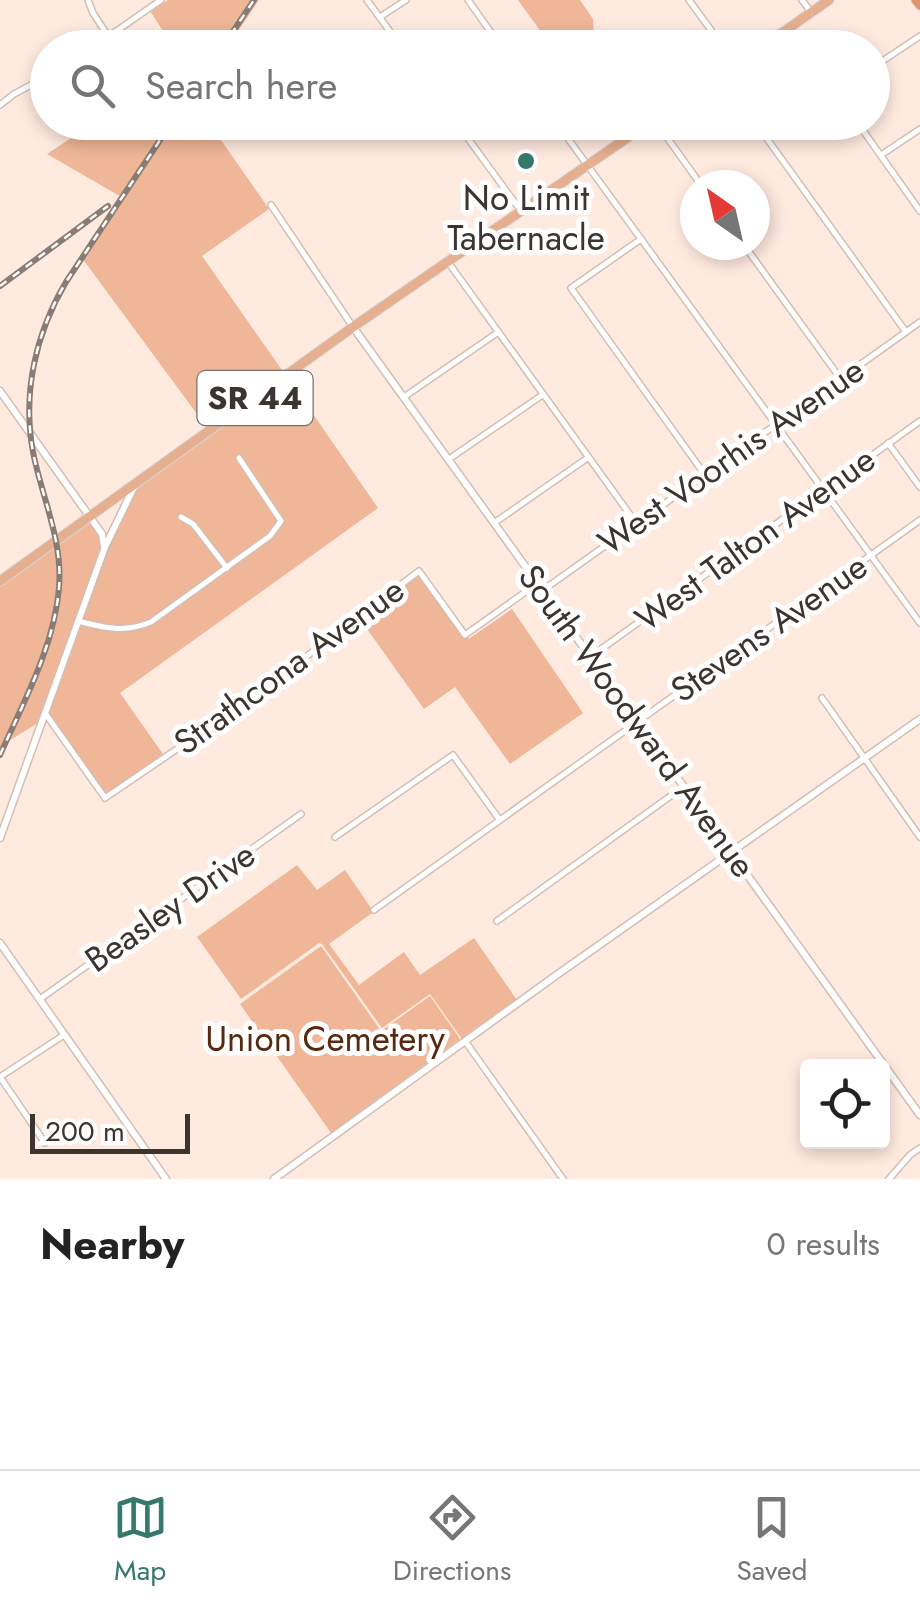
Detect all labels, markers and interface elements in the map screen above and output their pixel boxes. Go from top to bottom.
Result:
search box [30,30,890,140]
icon: search [65,58,120,113]
text: Search here [145,58,337,113]
marker: No Limit Tabernacle [515,150,537,172]
north arrow [680,170,770,260]
place label: No Limit Tabernacle [447,173,605,263]
street label: West Voorhis Avenue [588,345,874,567]
road number: SR 44 [198,371,312,425]
street label: West Talton Avenue [625,435,885,643]
street label: Stevens Avenue [660,542,878,714]
street label: South Woodward Avenue [506,554,768,888]
street label: Strathcona Avenue [164,565,414,767]
street label: Beasley Drive [75,830,265,984]
park label: Union Cemetery [205,1014,445,1064]
map controls [800,1059,890,1149]
button: locate [800,1059,890,1149]
scale bar [30,1109,190,1154]
text: 200 m [45,1111,125,1152]
text: Nearby [40,1214,184,1275]
text: 0 results [767,1221,880,1267]
tab: Map [113,1490,168,1591]
tab: Directions [393,1490,511,1591]
tab: Saved [736,1490,807,1591]

